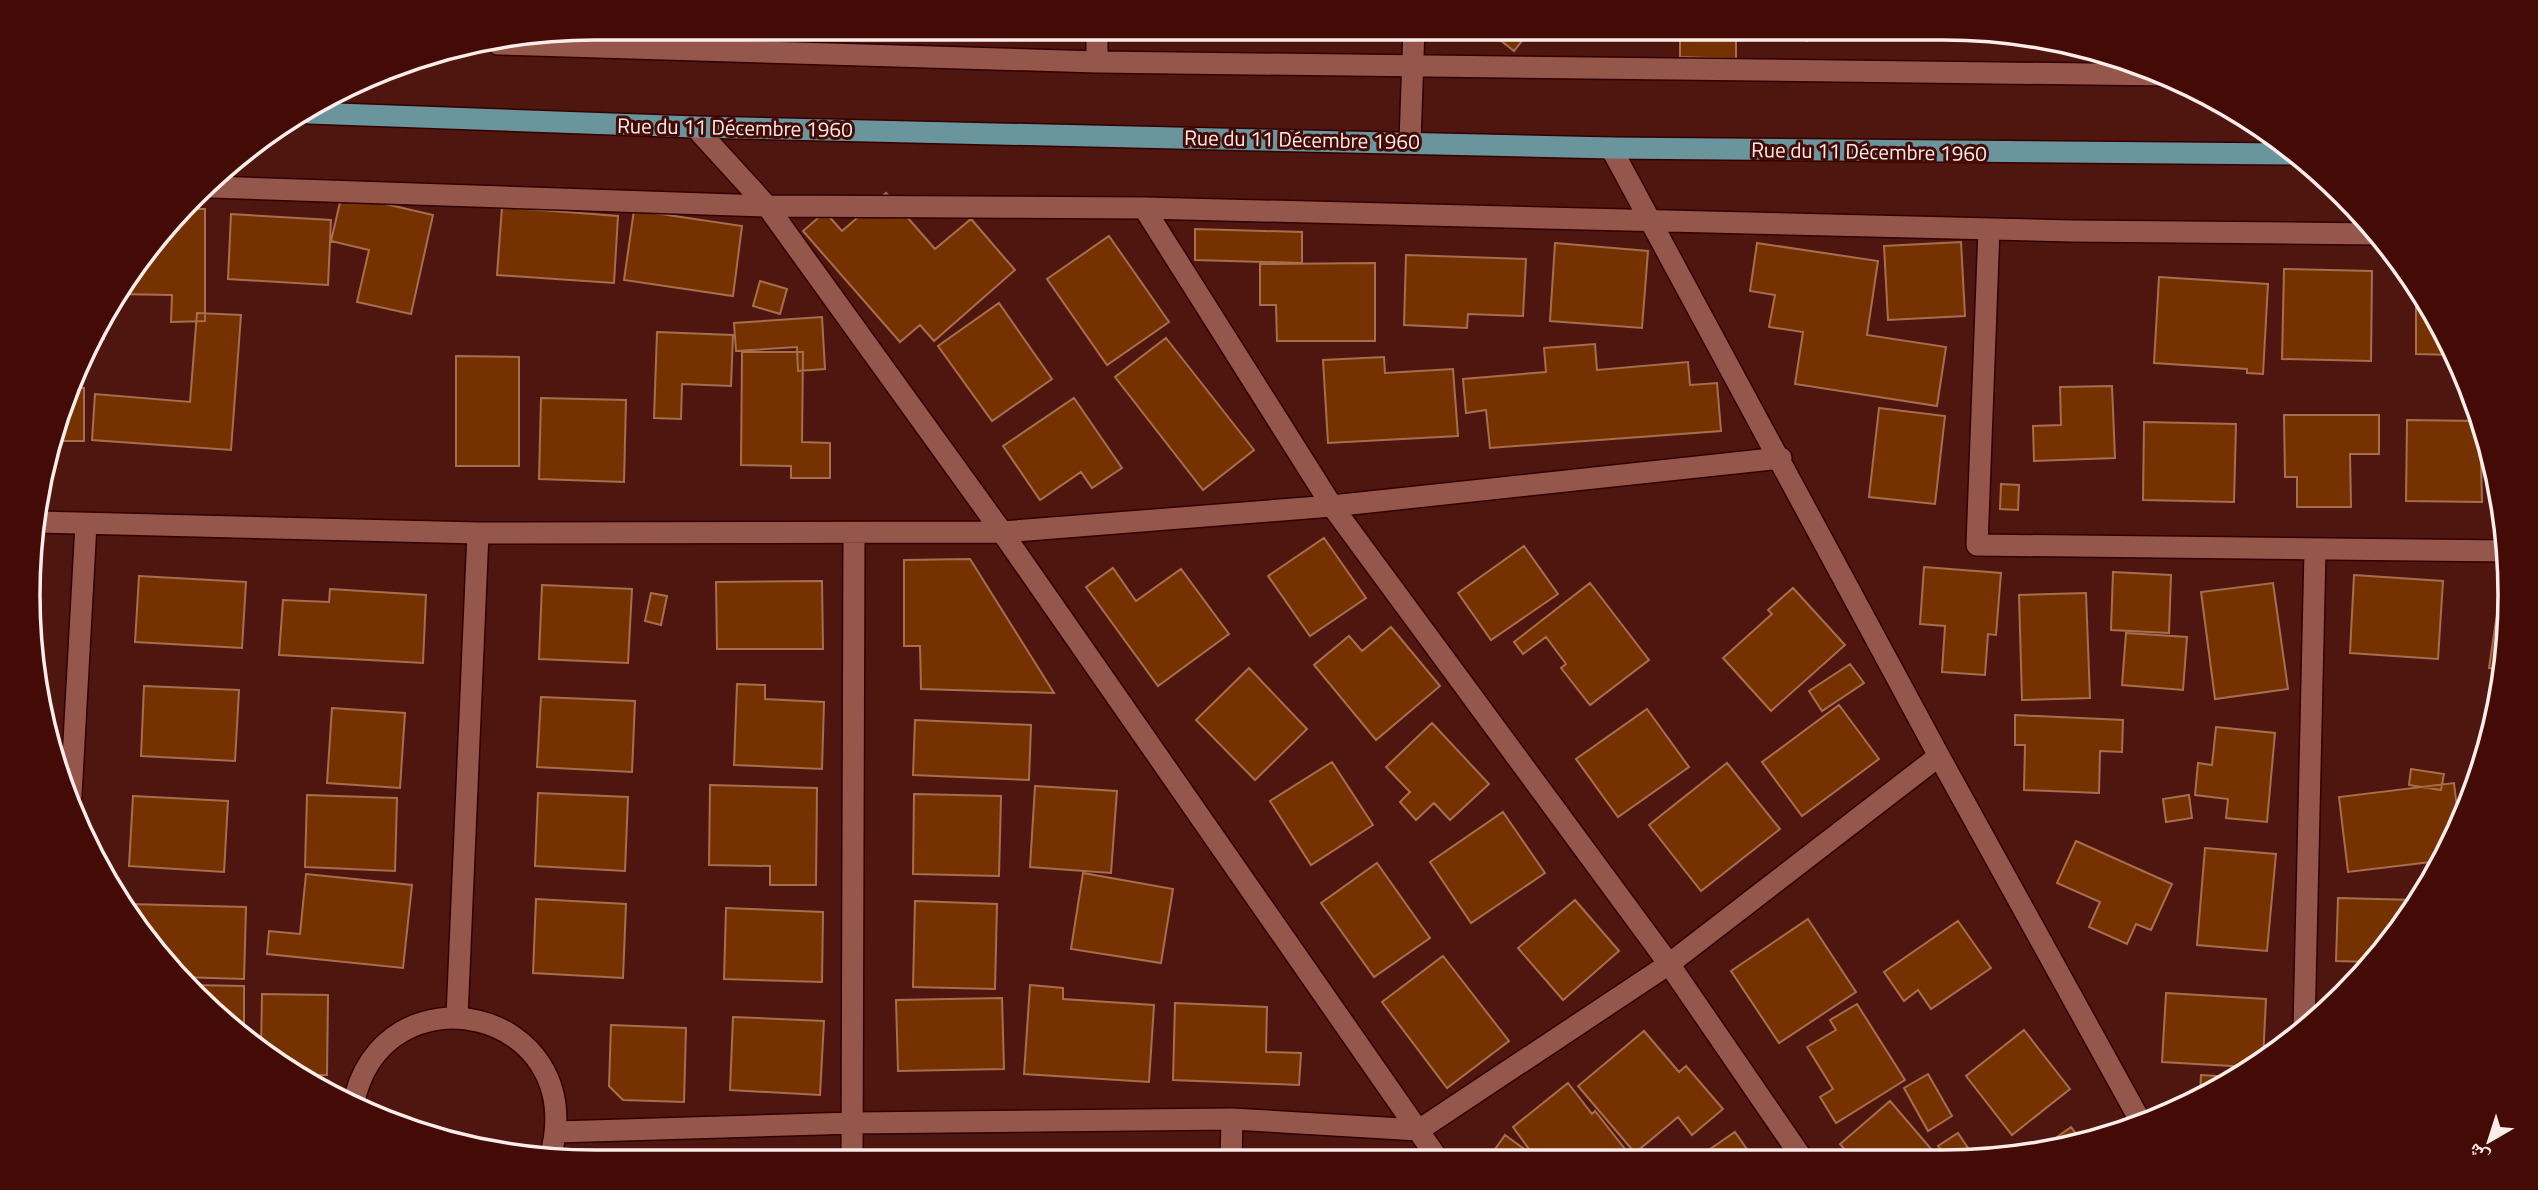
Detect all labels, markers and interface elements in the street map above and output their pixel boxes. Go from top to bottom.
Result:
street label: Rue du 11 Décembre 1960 [617,109,853,145]
street label: Rue du 11 Décembre 1960 [1184,121,1420,157]
street label: Rue du 11 Décembre 1960 [1751,133,1987,169]
north arrow [2454,1106,2524,1176]
text: ش [2461,1137,2495,1172]

